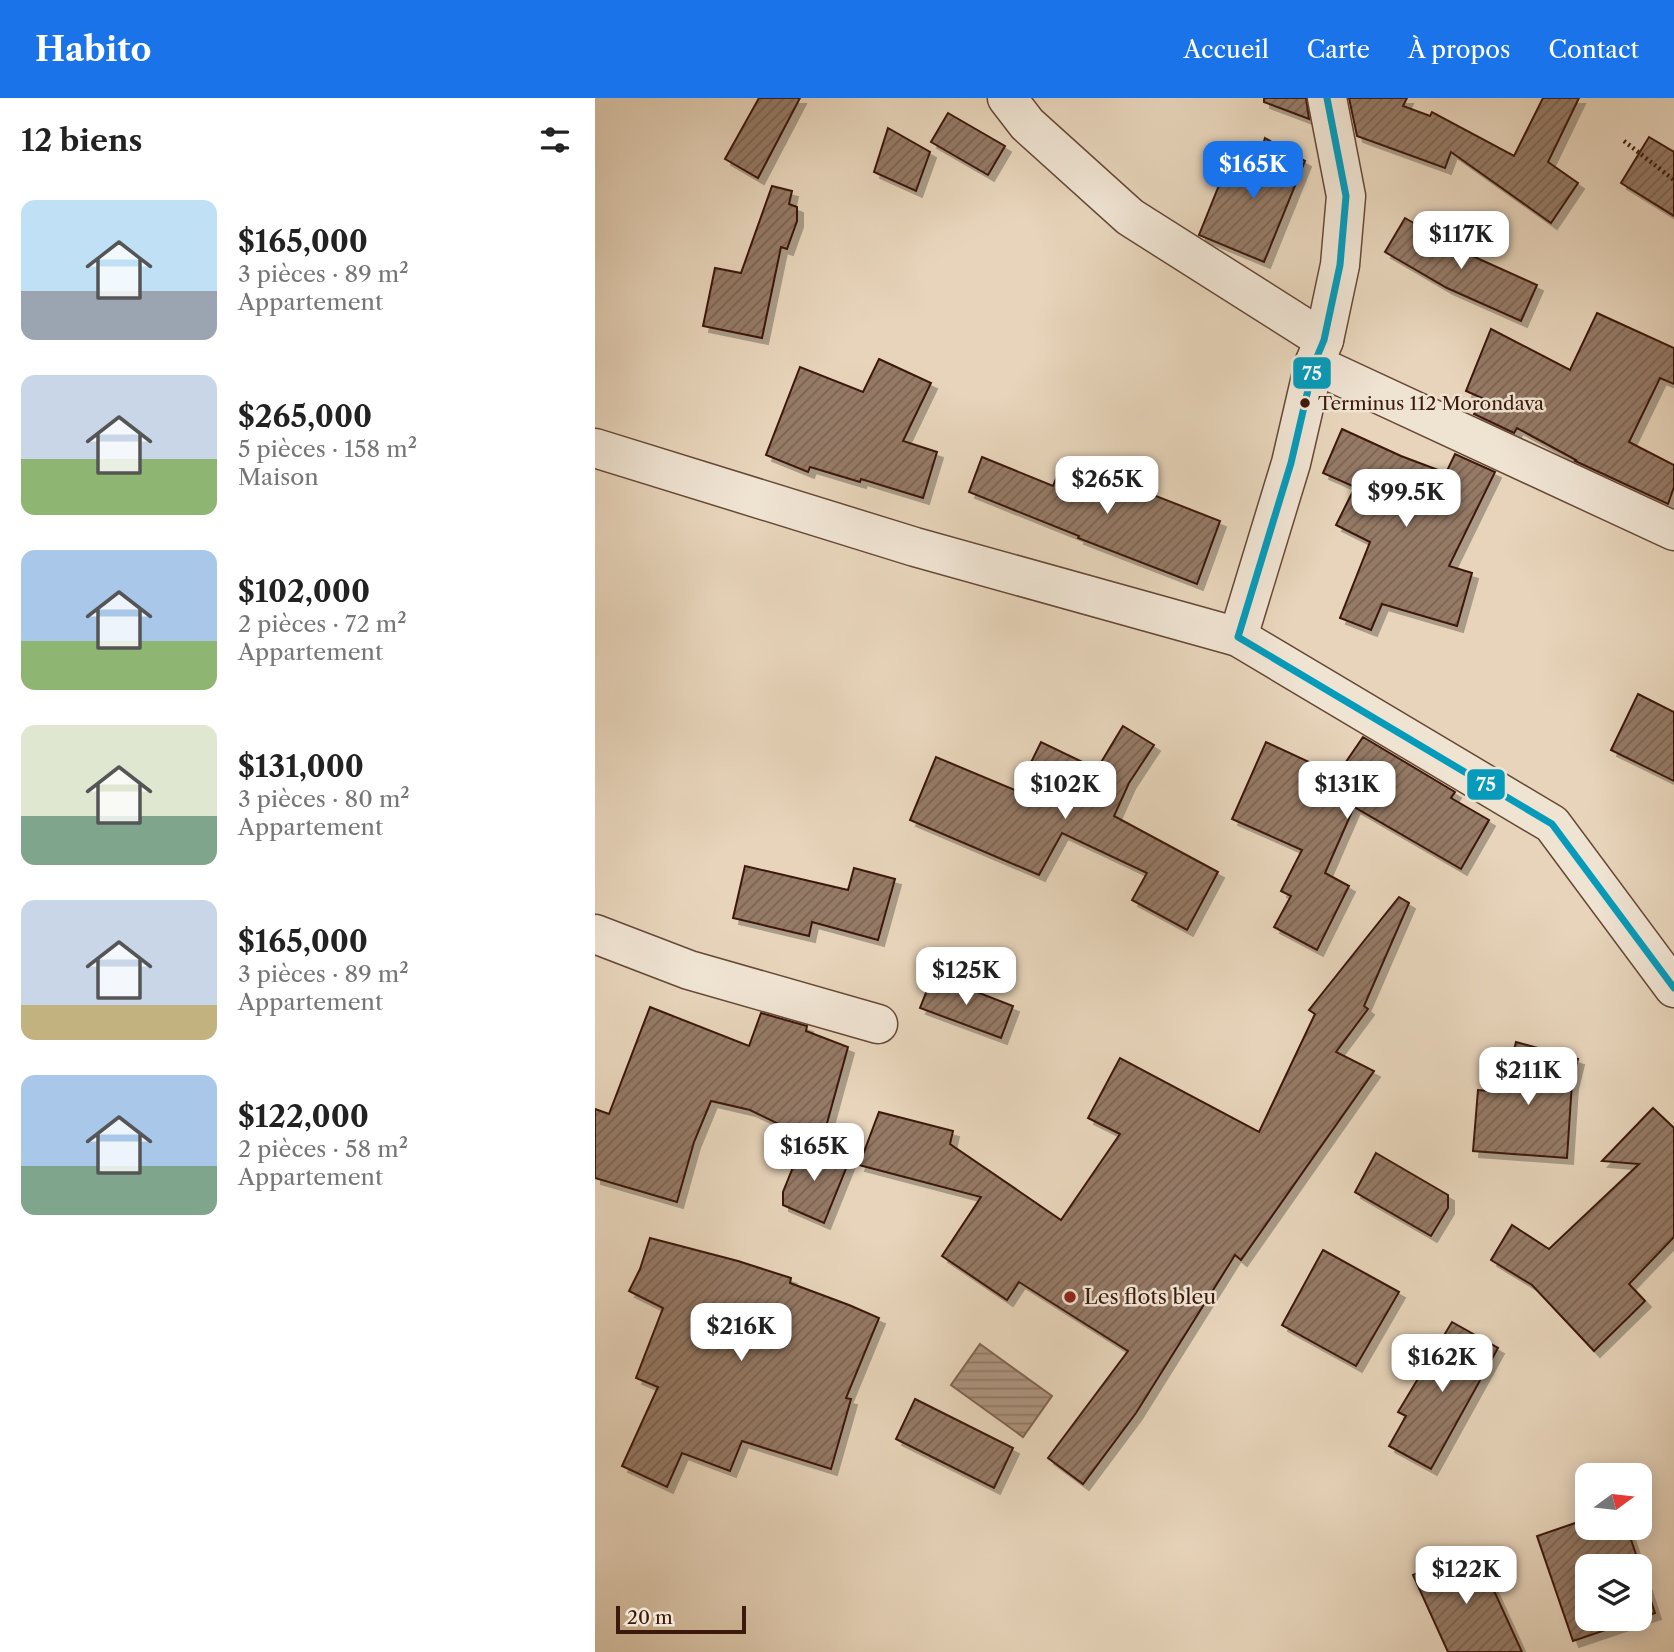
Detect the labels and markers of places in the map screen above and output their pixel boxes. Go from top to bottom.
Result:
pin: $165K [1204,141,1302,201]
pin: $117K [1412,212,1510,271]
place label: Terminus 112 Morondava [1318,392,1544,415]
marker: Terminus 112 Morondava [1298,396,1312,410]
pin: $265K [1058,456,1156,516]
pin: $99.5K [1349,470,1463,529]
pin: $102K [1016,762,1114,821]
pin: $131K [1298,762,1396,821]
pin: $125K [917,948,1015,1007]
pin: $211K [1479,1048,1577,1107]
pin: $165K [765,1124,863,1183]
place label: Les flots bleu [1084,1284,1216,1309]
marker: Les flots bleu [1062,1289,1078,1305]
pin: $216K [692,1304,790,1363]
pin: $162K [1393,1334,1491,1394]
pin: $122K [1417,1546,1515,1606]

